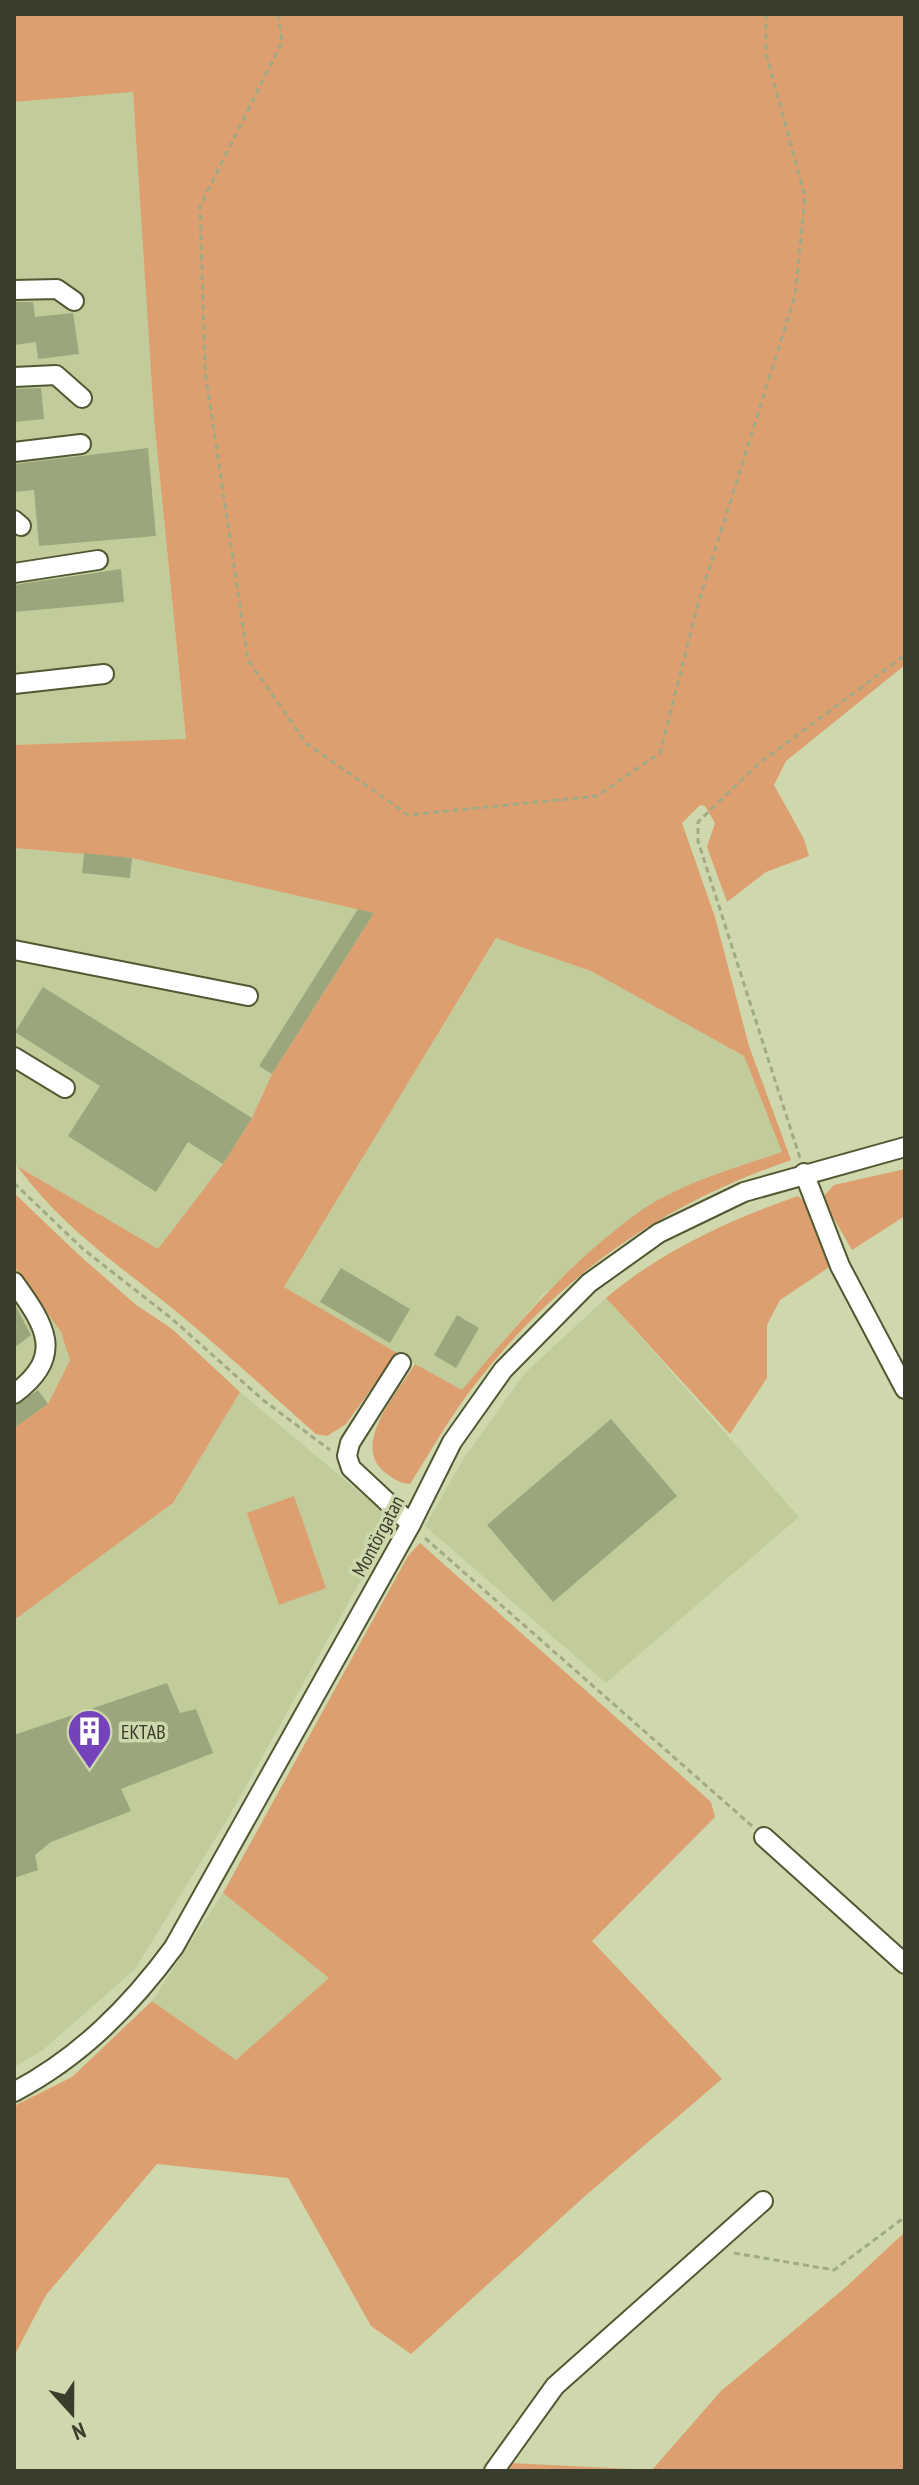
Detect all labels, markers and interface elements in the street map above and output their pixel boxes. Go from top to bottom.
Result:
street label: Montörgatan [346,1491,410,1581]
building icon: EKTAB [66,1708,114,1771]
place label: EKTAB [121,1719,166,1745]
north arrow [32,2373,112,2453]
text: N [69,2416,90,2447]

